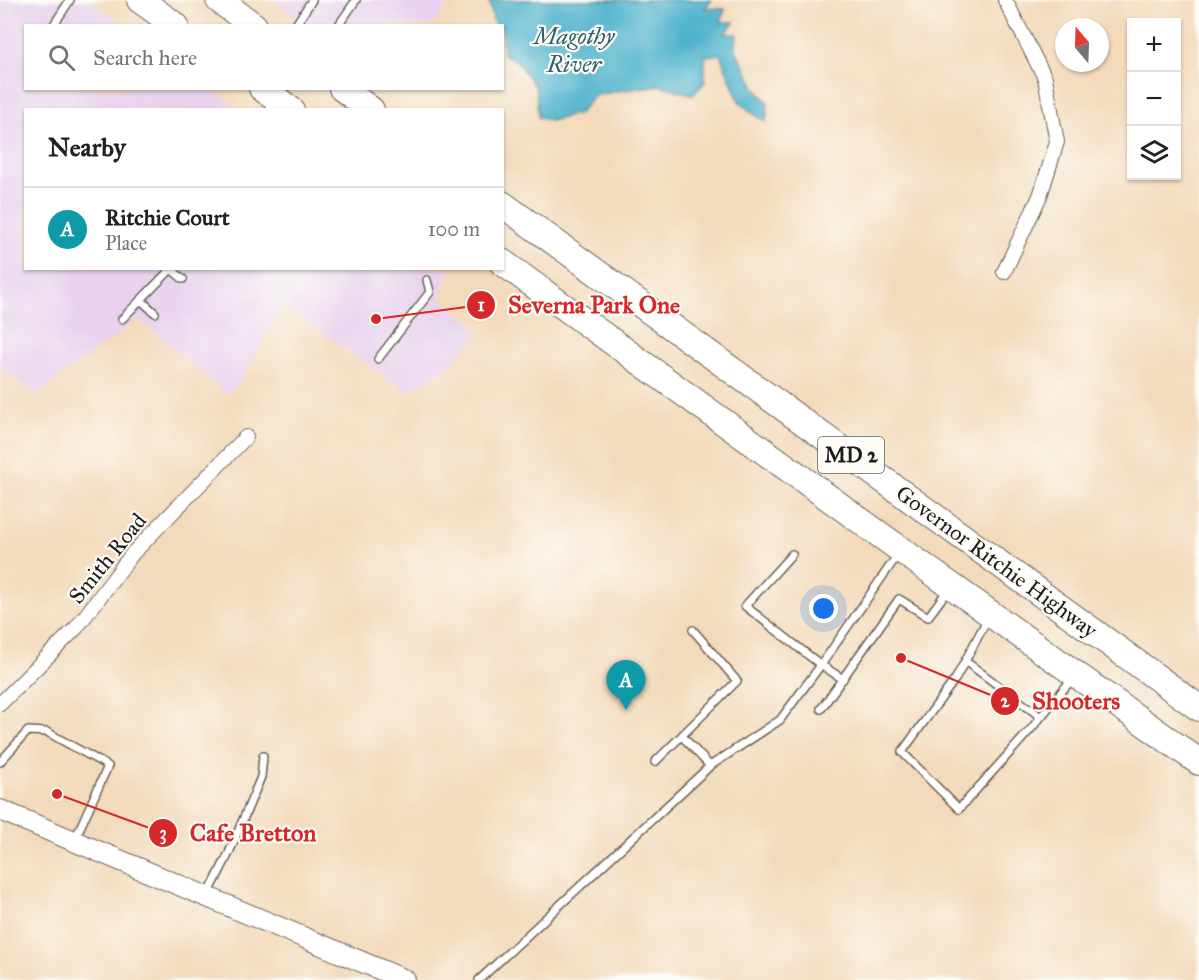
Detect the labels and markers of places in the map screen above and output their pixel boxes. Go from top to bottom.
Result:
callout: Severna Park One [466,284,693,326]
pin: A [606,660,646,710]
callout: Shooters [990,680,1132,722]
callout: Cafe Bretton [148,812,329,854]

